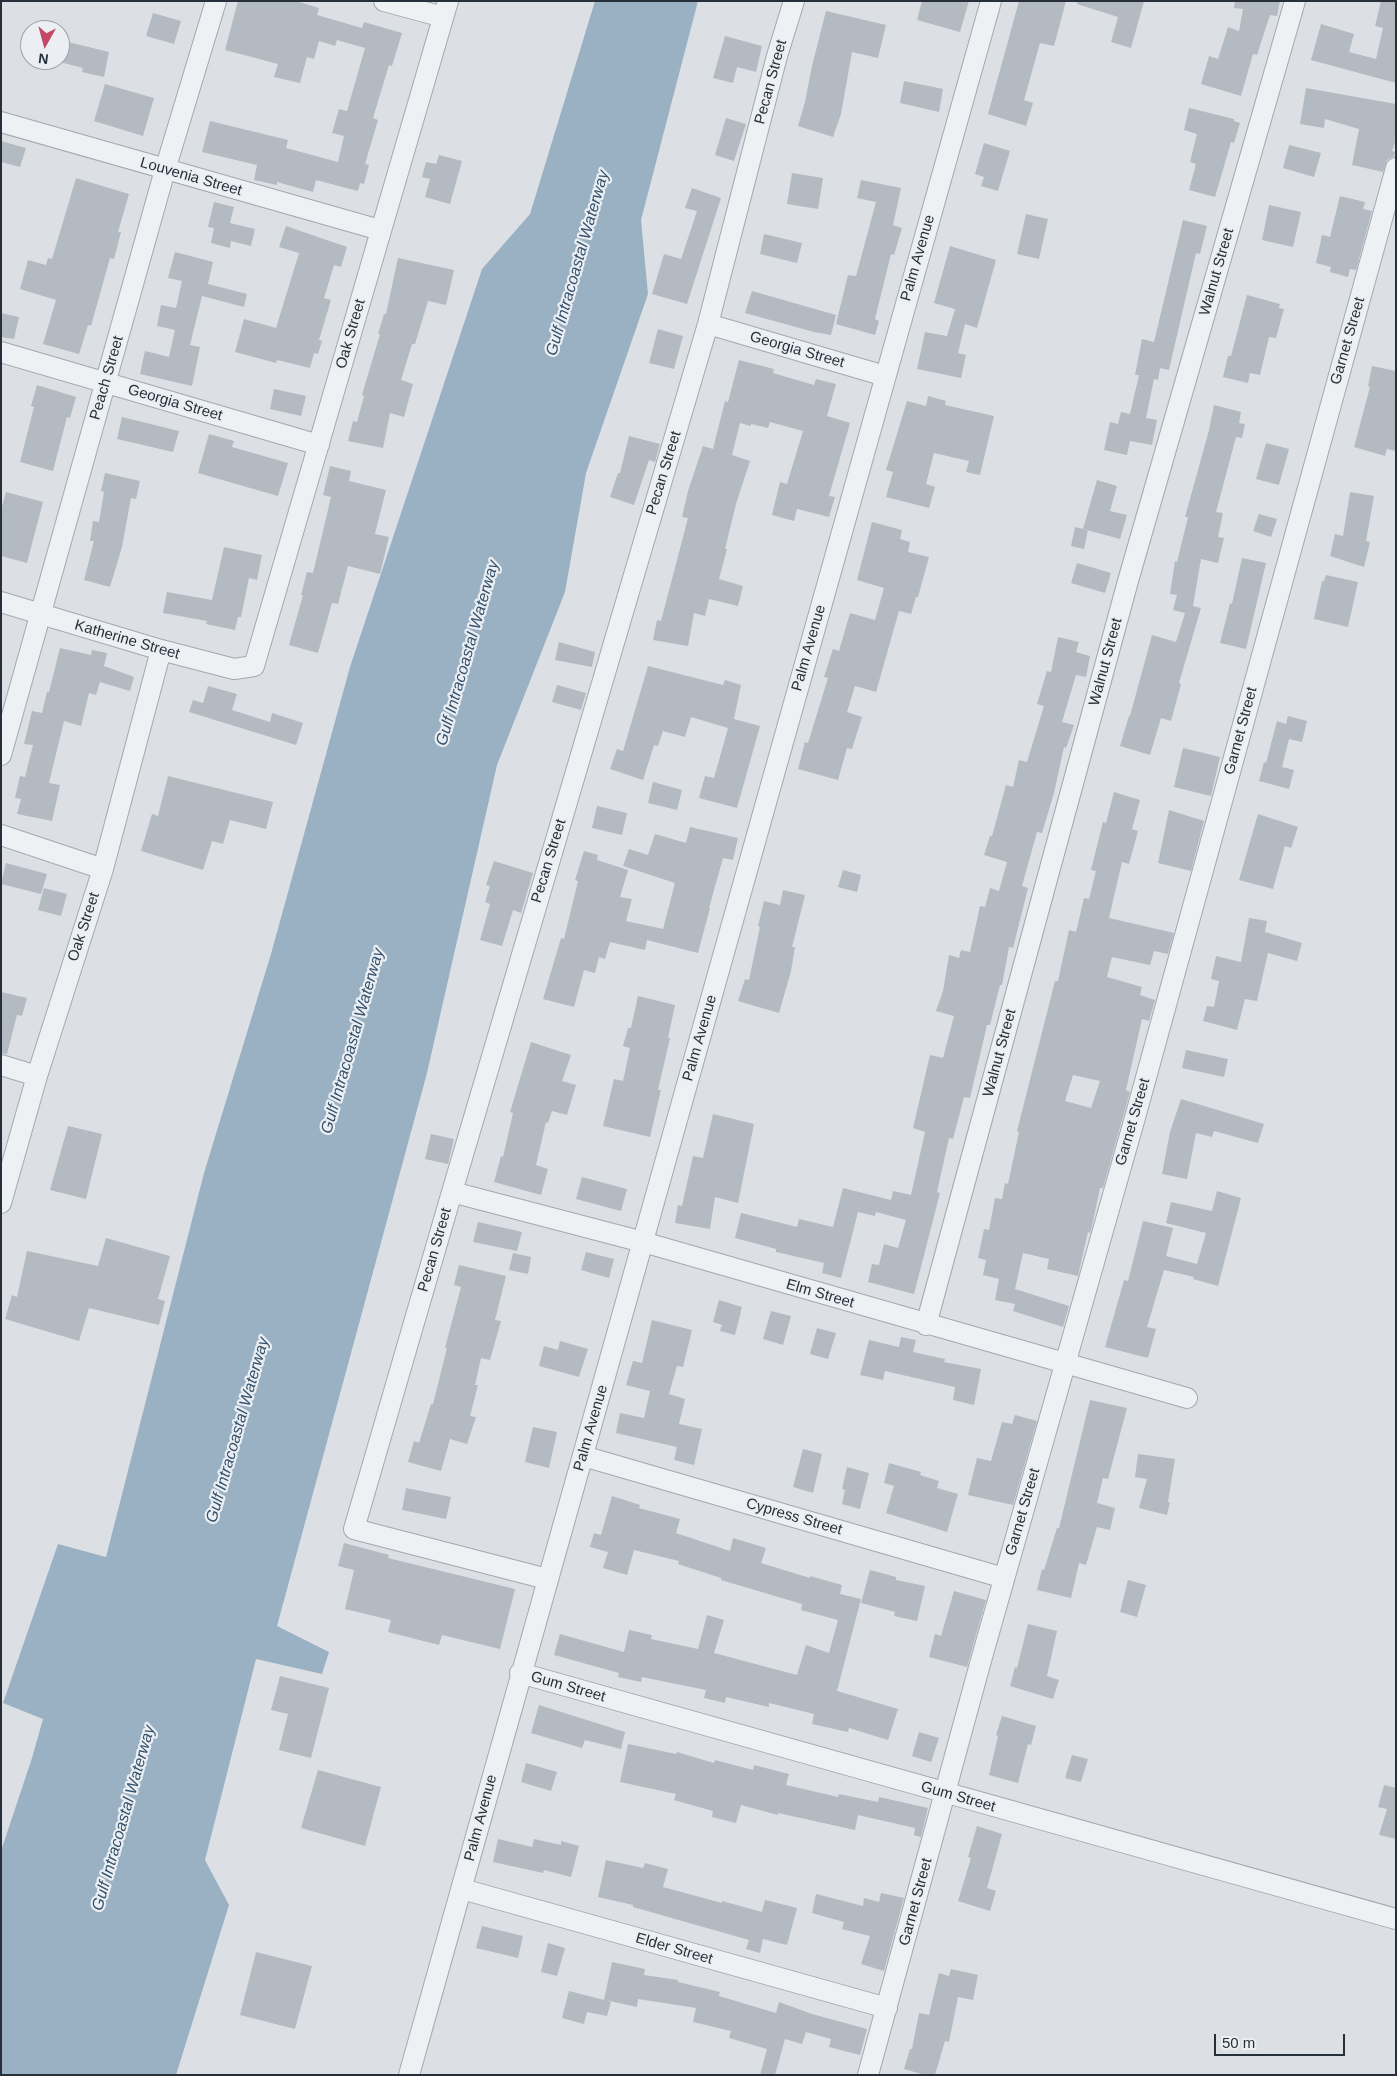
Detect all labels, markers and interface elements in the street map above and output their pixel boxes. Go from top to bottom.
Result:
north arrow [20,20,70,70]
street label: Pecan Street [751,38,791,126]
text: N [37,50,49,67]
street label: Louvenia Street [138,154,244,200]
water label: Gulf Intracoastal Waterway [542,168,614,358]
street label: Palm Avenue [897,213,939,303]
street label: Walnut Street [1196,226,1238,318]
street label: Garnet Street [1327,295,1369,387]
street label: Oak Street [332,297,370,371]
street label: Georgia Street [748,328,846,372]
street label: Peach Street [86,334,128,422]
street label: Georgia Street [126,381,224,425]
street label: Pecan Street [643,429,685,517]
water label: Gulf Intracoastal Waterway [432,558,504,748]
street label: Palm Avenue [788,603,830,693]
street label: Katherine Street [72,616,182,664]
street label: Walnut Street [1086,616,1126,708]
street label: Garnet Street [1221,685,1261,777]
street label: Pecan Street [528,817,570,905]
street label: Oak Street [64,890,104,964]
water label: Gulf Intracoastal Waterway [317,946,389,1136]
street label: Palm Avenue [679,993,721,1083]
street label: Walnut Street [980,1007,1020,1099]
street label: Garnet Street [1112,1076,1154,1168]
street label: Pecan Street [414,1206,456,1294]
street label: Elm Street [784,1276,856,1312]
water label: Gulf Intracoastal Waterway [202,1335,274,1525]
street label: Palm Avenue [570,1383,612,1473]
street label: Garnet Street [1002,1466,1044,1558]
street label: Cypress Street [744,1495,844,1539]
street label: Gum Street [529,1668,607,1706]
water label: Gulf Intracoastal Waterway [88,1723,160,1913]
street label: Palm Avenue [461,1773,501,1863]
street label: Gum Street [919,1778,997,1816]
street label: Garnet Street [896,1856,936,1948]
street label: Elder Street [633,1929,715,1969]
scale bar [1217,2024,1348,2056]
text: 50 m [1222,2034,1255,2051]

